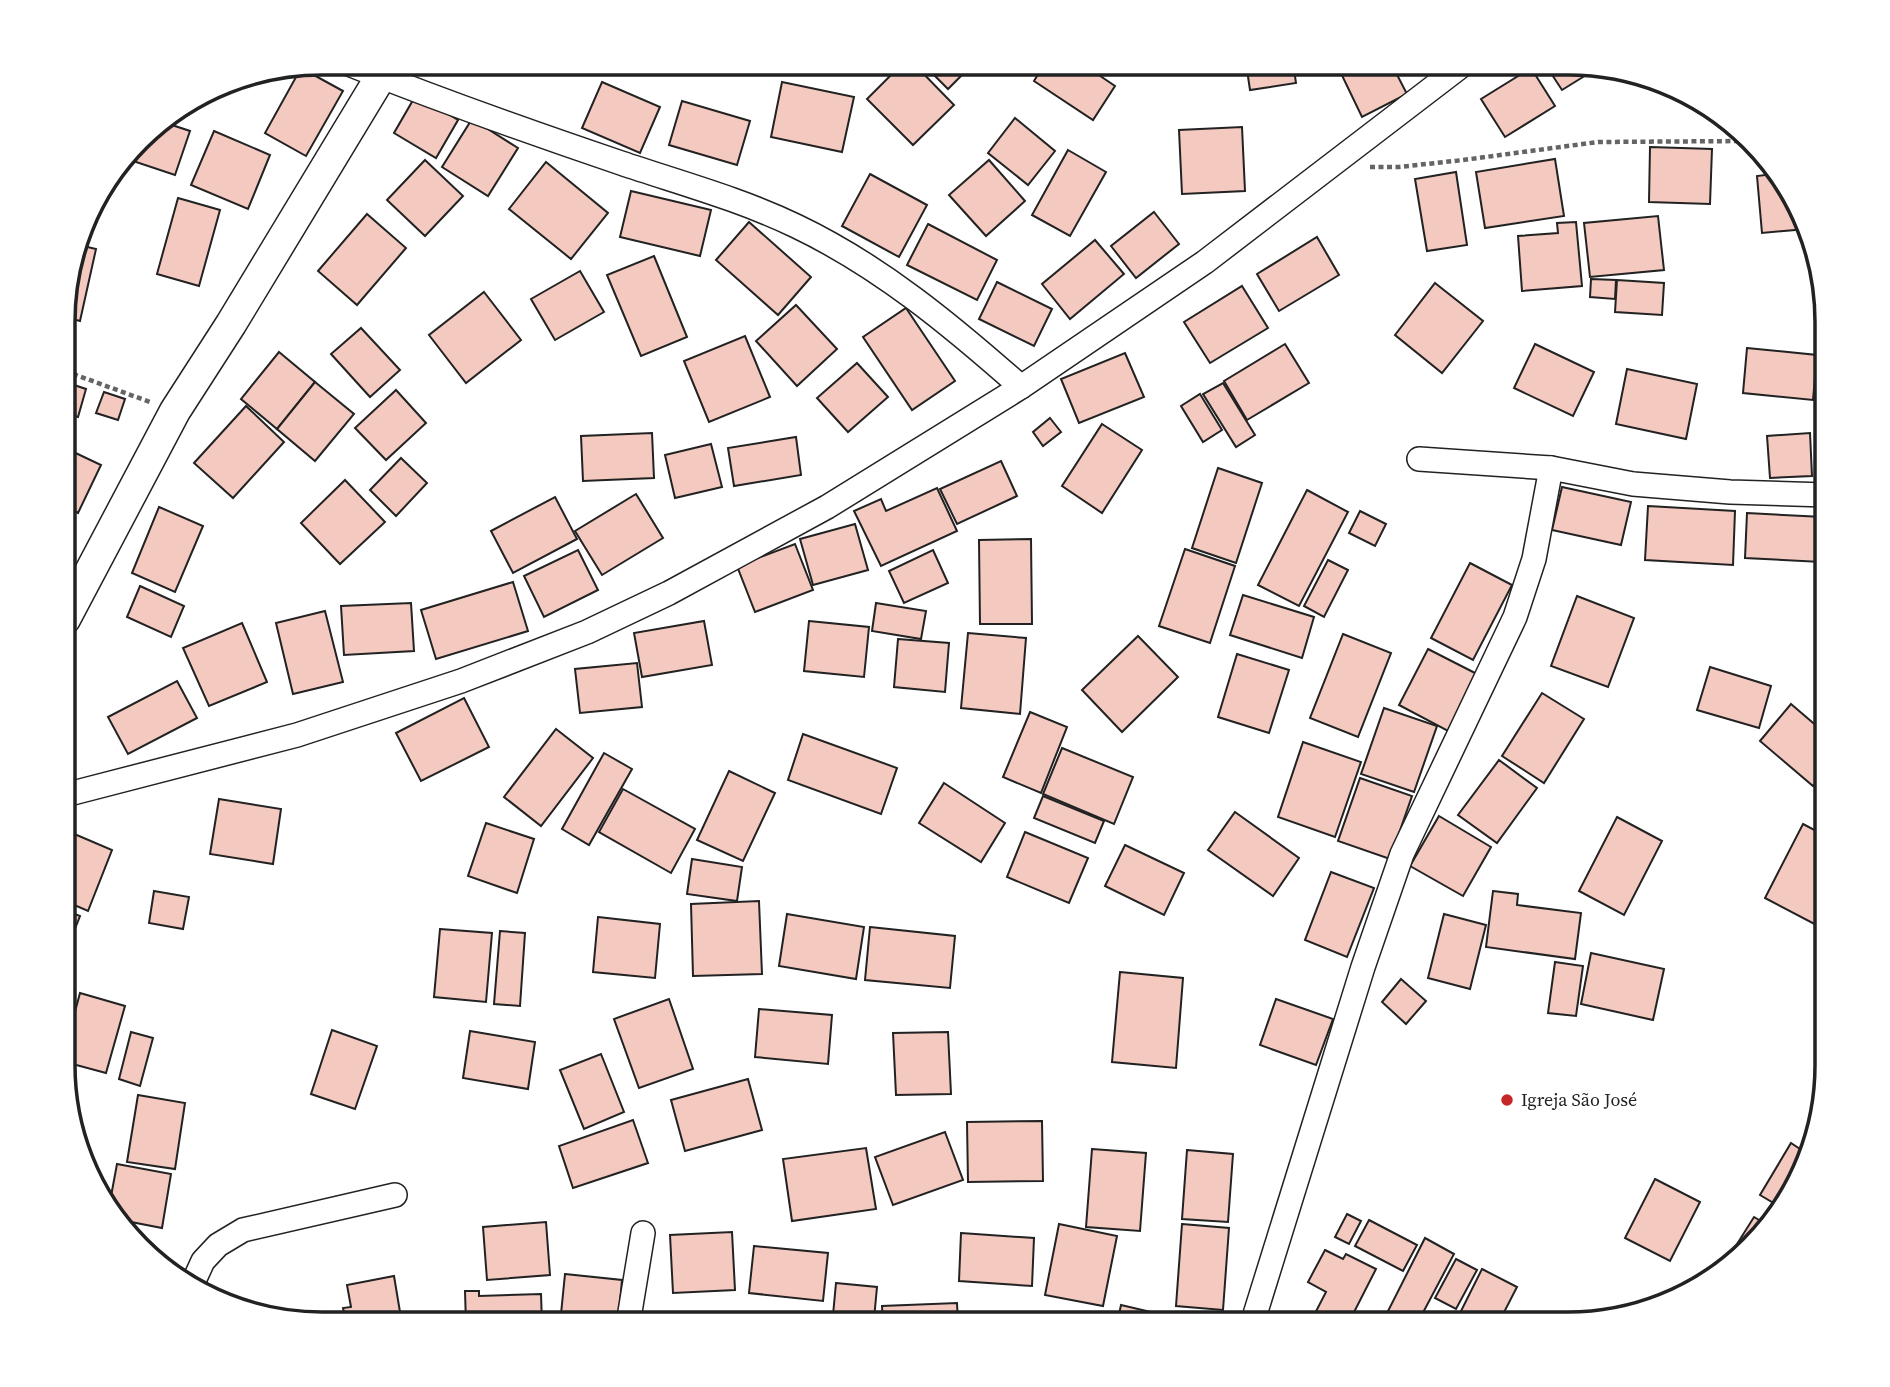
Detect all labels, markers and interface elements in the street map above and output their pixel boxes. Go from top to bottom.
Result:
place label: Igreja São José [1521,1087,1637,1112]
marker: Igreja São José [1499,1092,1515,1108]

